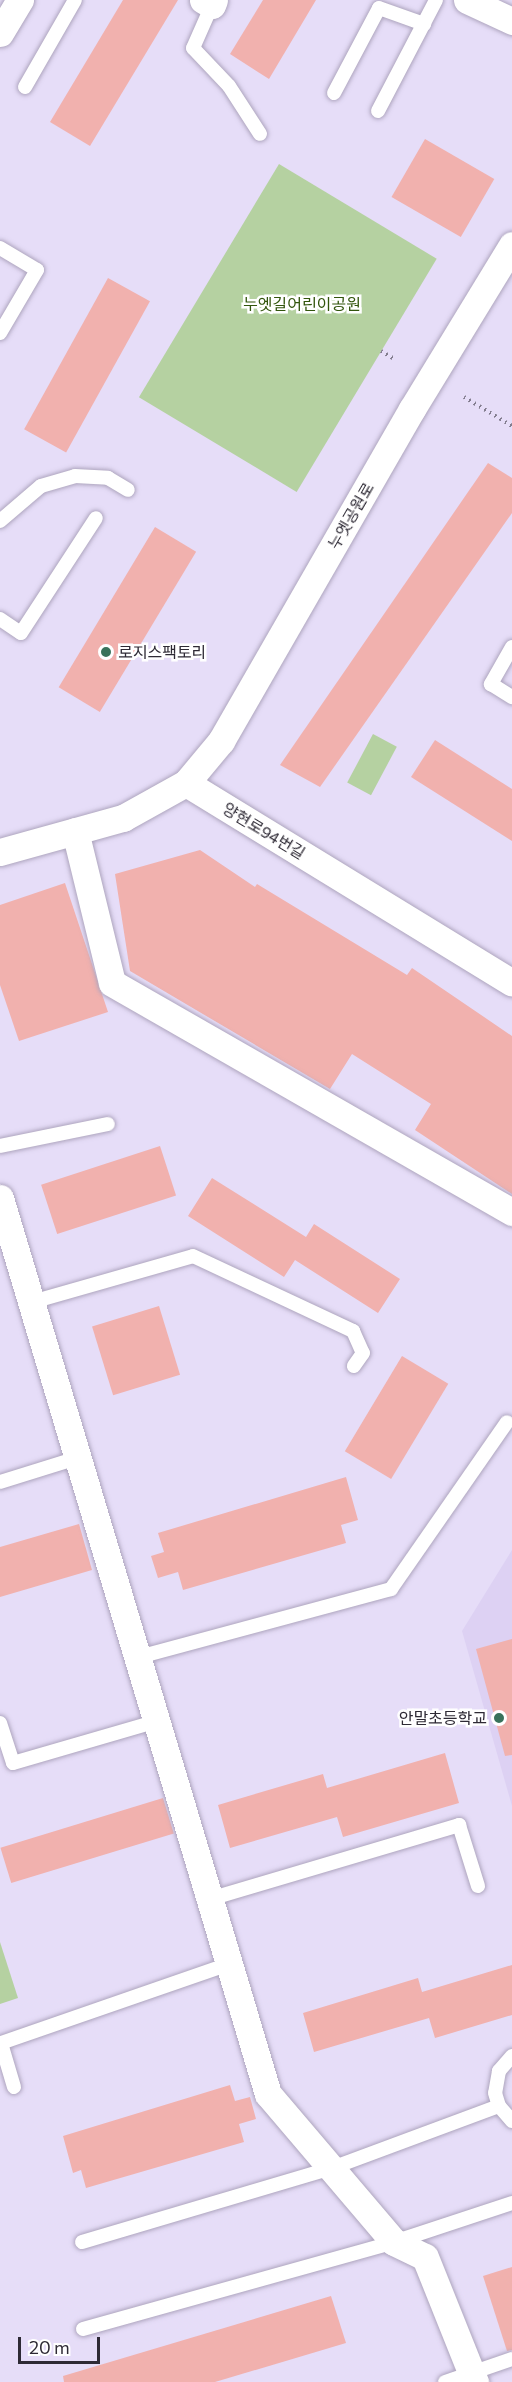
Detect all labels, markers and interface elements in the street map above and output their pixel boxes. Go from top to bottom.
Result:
park label: 누엣길어린이공원 [243,294,361,314]
street label: 누엣공원로 [324,479,378,553]
place label: 로지스팩토리 [118,642,206,662]
marker: 로지스팩토리 [99,645,113,659]
street label: 양현로94번길 [219,799,309,863]
place label: 안말초등학교 [399,1708,487,1728]
marker: 안말초등학교 [492,1711,506,1725]
scale bar [21,2325,104,2363]
text: 20 m [29,2336,70,2358]

